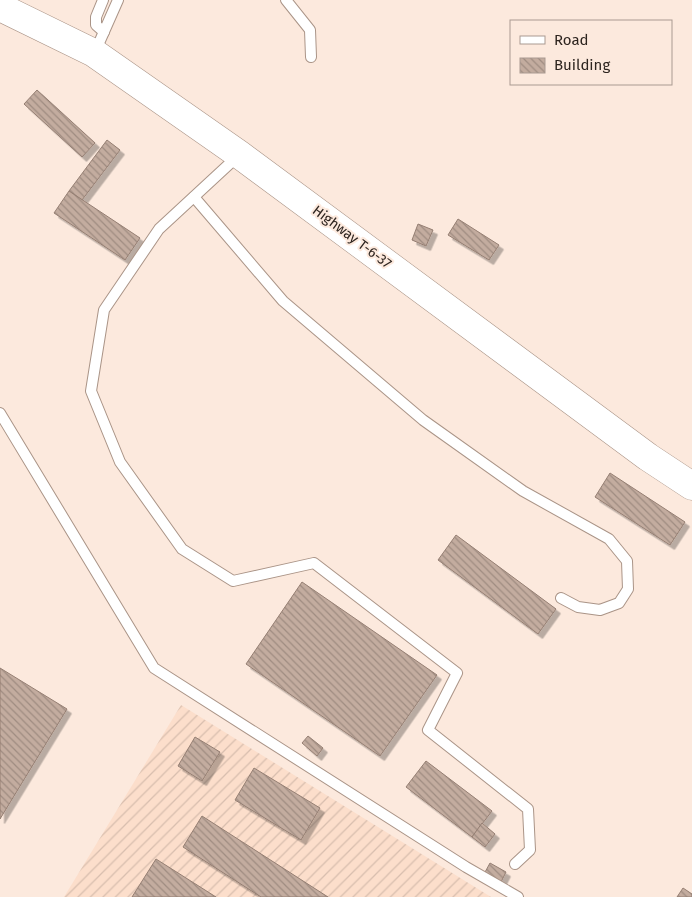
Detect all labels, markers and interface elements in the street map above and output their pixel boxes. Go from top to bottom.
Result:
legend [510,20,672,85]
text: Road [554,31,589,49]
text: Building [554,56,610,74]
street label: Highway T-6-37 [309,202,395,272]

